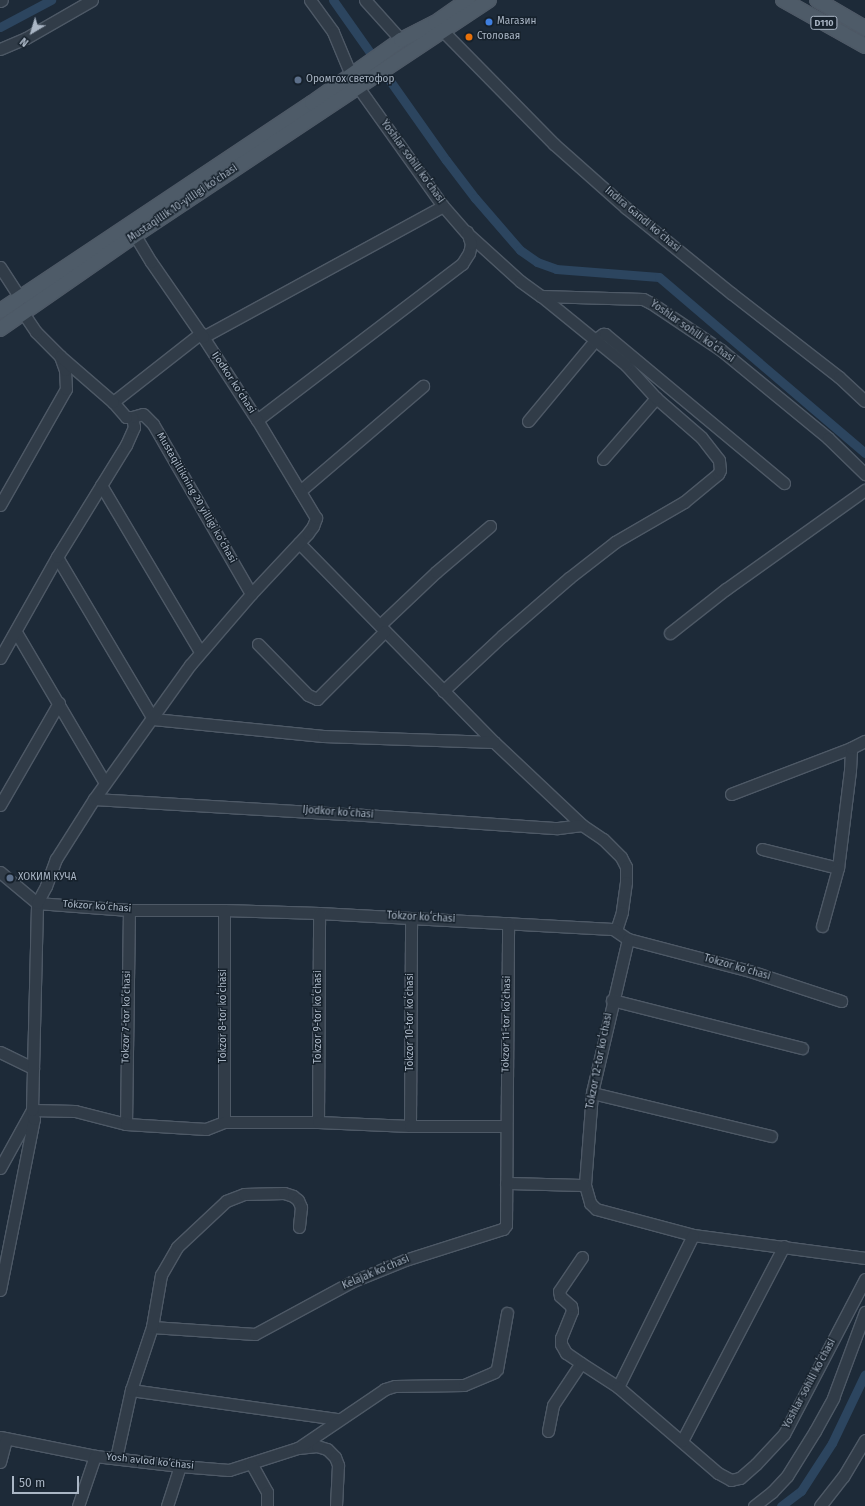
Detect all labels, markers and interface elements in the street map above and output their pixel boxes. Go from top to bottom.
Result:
north arrow [12,12,52,52]
place label: Магазин [497,16,536,28]
road number: D110 [810,16,838,30]
marker: Магазин [484,17,494,27]
place label: Столовая [477,31,520,43]
marker: Столовая [464,32,474,42]
text: N [17,34,31,49]
place label: Оромгох светофор [306,74,394,86]
marker: Оромгох светофор [293,75,303,85]
street label: Yoshlar sohili koʻchasi [378,118,446,206]
street label: Mustaqillik 10-yilligi ko'chasi [126,163,240,245]
street label: Indira Gandi koʻchasi [602,185,682,255]
street label: Yoshlar sohili koʻchasi [648,298,736,366]
street label: Ijodkor koʻchasi [209,350,257,416]
street label: Mustaqillikning 20 yilligi koʻchasi [154,431,238,565]
street label: Ijodkor koʻchasi [302,805,374,821]
place label: ХОКИМ КУЧА [18,872,76,884]
marker: ХОКИМ КУЧА [5,873,15,883]
street label: Tokzor koʻchasi [62,899,132,915]
street label: Tokzor koʻchasi [386,910,456,926]
street label: Tokzor koʻchasi [702,953,772,983]
street label: Tokzor 8-tor koʻchasi [218,969,230,1063]
street label: Tokzor 7-tor koʻchasi [120,970,134,1064]
street label: Tokzor 9-tor koʻchasi [313,970,325,1064]
street label: Tokzor 10-tor koʻchasi [405,973,417,1071]
street label: Tokzor 11-tor koʻchasi [500,975,514,1073]
street label: Tokzor 12-tor koʻchasi [585,1012,615,1110]
street label: Kelajak koʻchasi [341,1253,411,1293]
street label: Yoshlar sohili koʻchasi [781,1337,839,1431]
street label: Yosh avlod koʻchasi [106,1451,194,1473]
scale bar [14,1468,81,1494]
text: 50 m [19,1476,45,1490]

